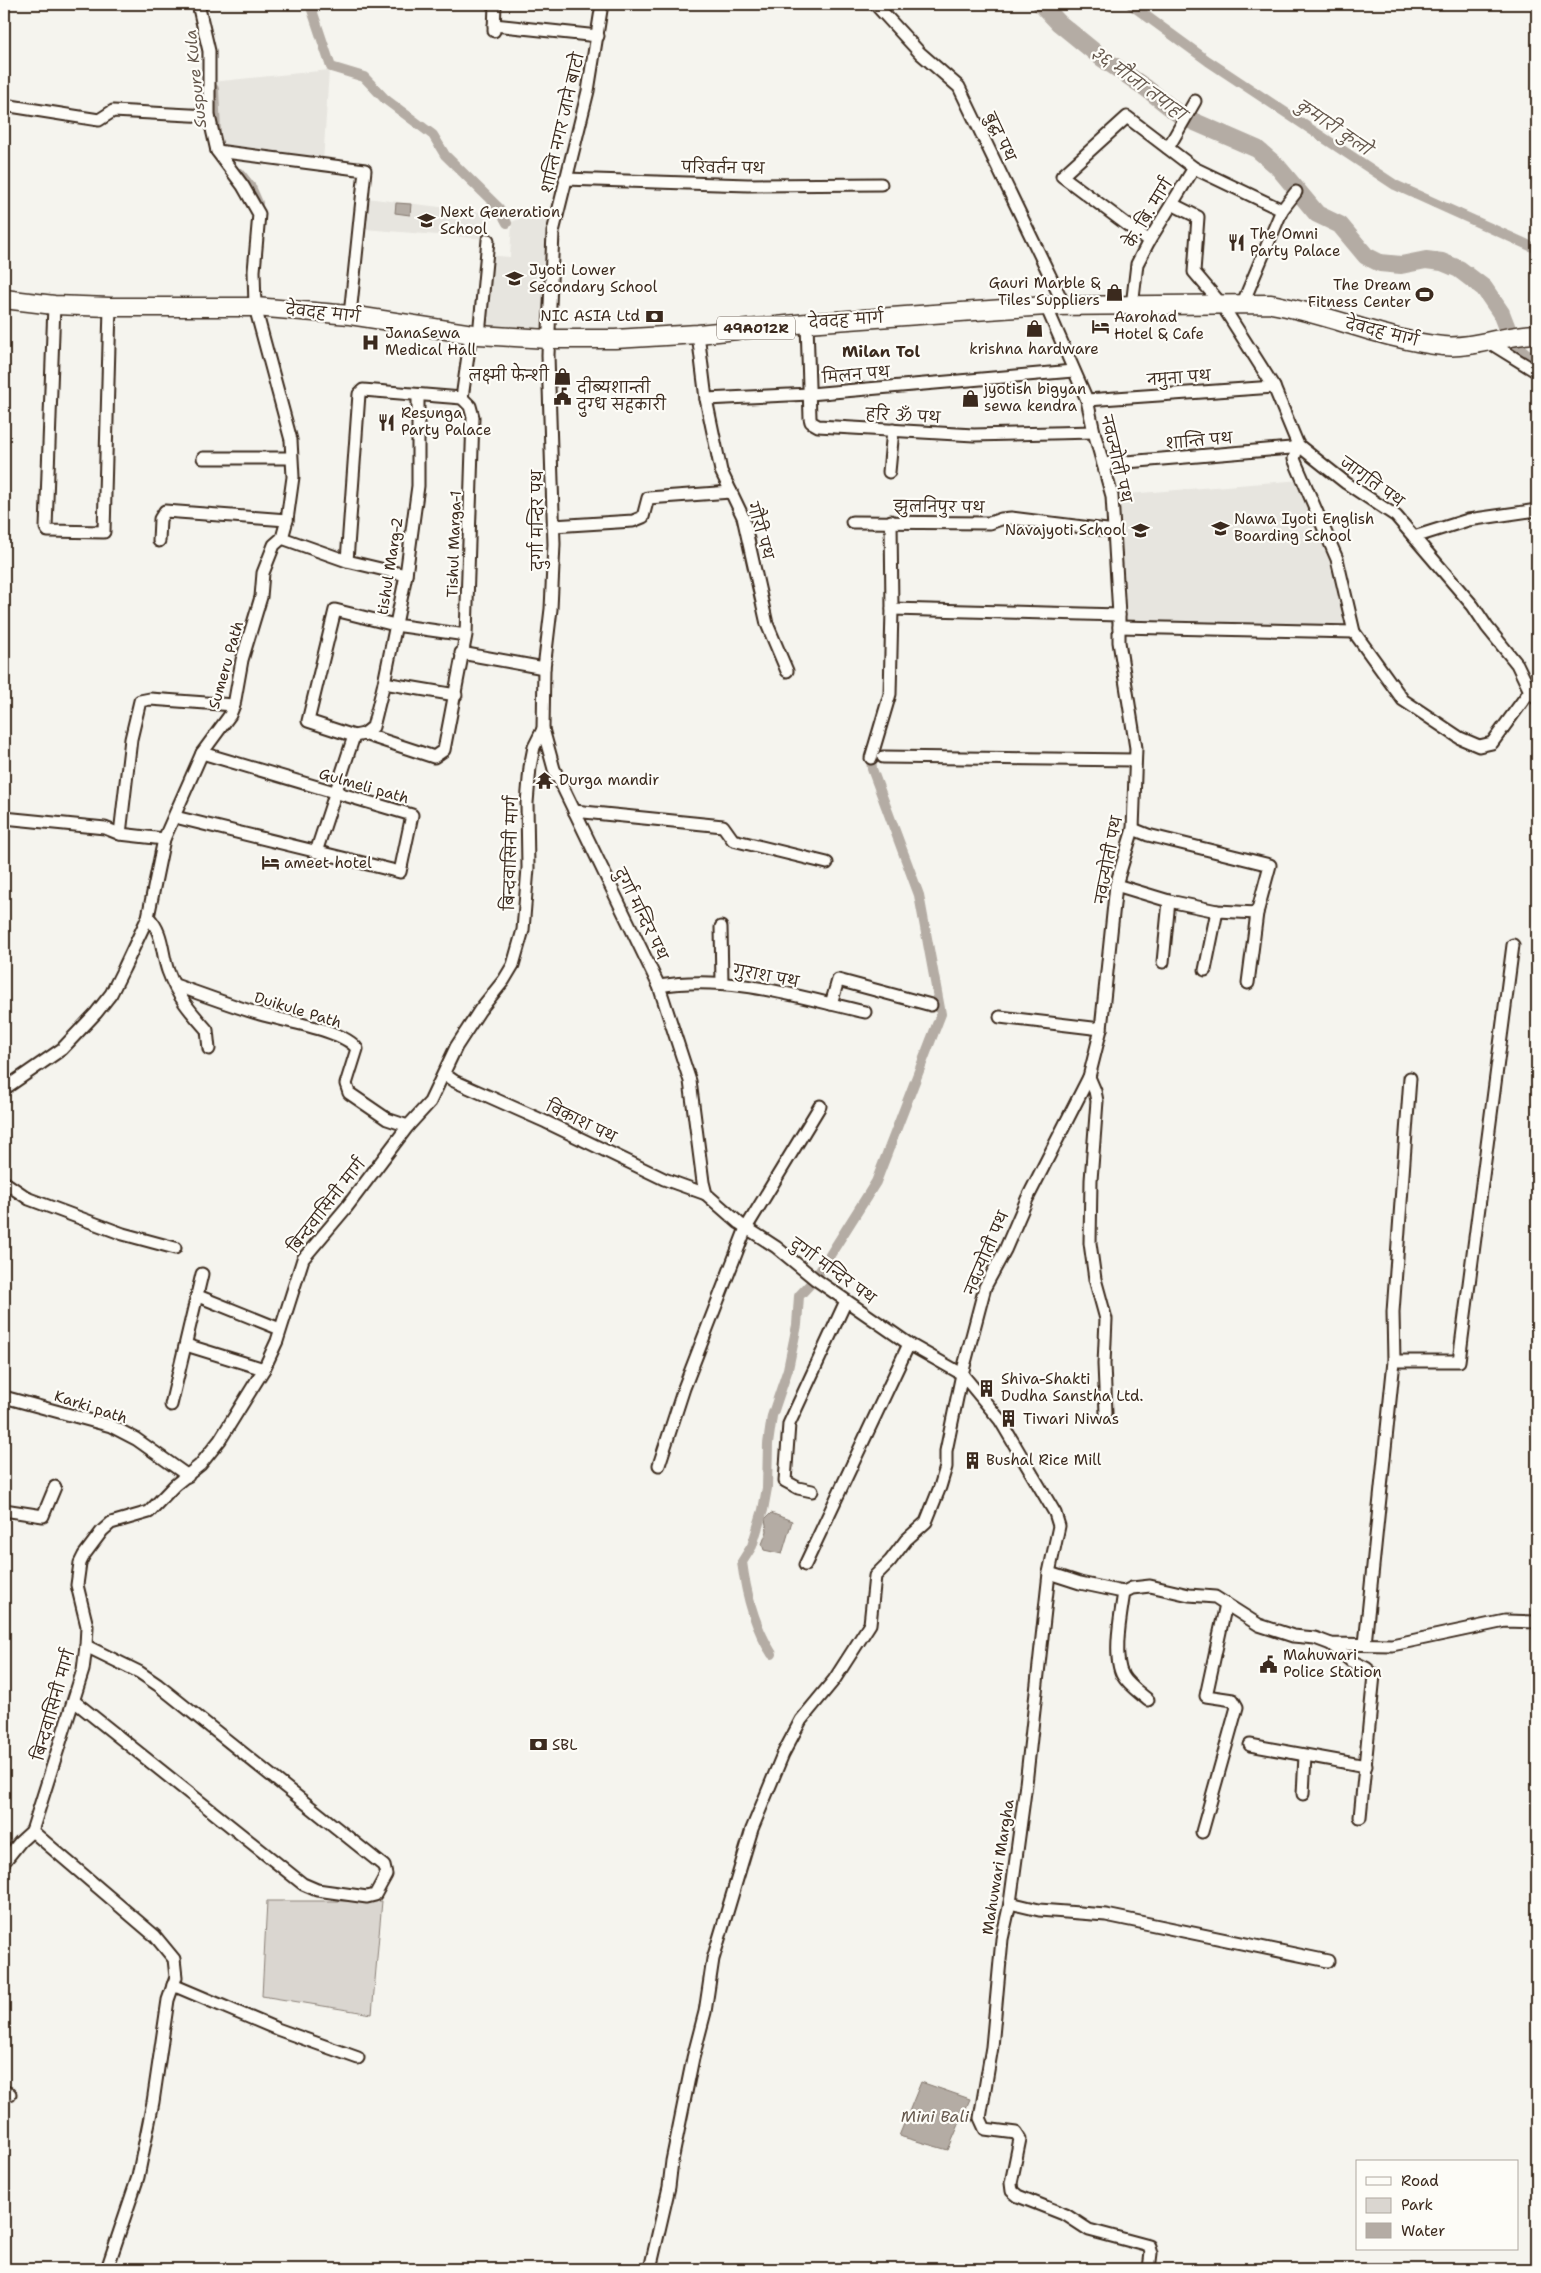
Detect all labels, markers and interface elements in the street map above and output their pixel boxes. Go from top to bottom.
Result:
water label: Suspure Kula [180,29,211,129]
water label: ३६ मौजा तपाहा [1087,39,1196,127]
street label: शान्ति नगर जाने बाटो [533,49,589,195]
water label: कुमारी कुलो [1290,92,1380,164]
street label: बुद्ध पथ [979,108,1020,166]
street label: परिवर्तन पथ [680,155,766,179]
street label: के. बि. मार्ग [1117,172,1178,252]
place label: Next Generation School [440,202,560,239]
school or university icon: Next Generation School [416,211,436,231]
place label: The Omni Party Palace [1250,224,1340,261]
restaurant icon: The Omni Party Palace [1226,233,1246,253]
place label: Jyoti Lower Secondary School [529,260,658,297]
school or university icon: Jyoti Lower Secondary School [505,269,525,289]
place label: Gauri Marble & Tiles Suppliers [989,273,1101,310]
place label: The Dream Fitness Center [1308,275,1411,312]
shop icon: Gauri Marble & Tiles Suppliers [1104,282,1124,302]
sports icon: The Dream Fitness Center [1415,284,1435,304]
street label: देवदह मार्ग [284,295,362,327]
street label: देवदह मार्ग [807,303,885,333]
place label: NIC ASIA Ltd [540,306,640,326]
bank icon: NIC ASIA Ltd [644,306,664,326]
place label: Aarohad Hotel & Cafe [1114,307,1204,344]
street label: देवदह मार्ग [1342,309,1422,351]
road number: 49A012R [717,316,795,339]
hotel icon: Aarohad Hotel & Cafe [1090,316,1110,336]
shop icon: krishna hardware [1024,318,1044,338]
place label: JanaSewa Medical Hall [385,323,477,360]
hospital icon: JanaSewa Medical Hall [361,332,381,352]
place label: krishna hardware [969,339,1099,359]
district label: Milan Tol [842,341,921,362]
street label: मिलन पथ [820,360,892,388]
place label: लक्ष्मी फेन्शी [468,362,550,386]
shop icon: लक्ष्मी फेन्शी [553,366,573,386]
street label: नमुना पथ [1146,366,1212,392]
place label: दीब्यशान्ती दुग्ध सहकारी [576,376,667,417]
place label: jyotish bigyan sewa kendra [983,379,1086,416]
public building icon: दीब्यशान्ती दुग्ध सहकारी [553,387,573,407]
shop icon: jyotish bigyan sewa kendra [960,388,980,408]
street label: हरि ॐ पथ [864,402,942,428]
place label: Resunga Party Palace [401,403,491,440]
restaurant icon: Resunga Party Palace [377,412,397,432]
street label: नवज्योती पथ [1096,412,1138,505]
street label: शान्ति पथ [1164,426,1234,454]
street label: जागृति पथ [1334,450,1410,514]
street label: दुर्गा मन्दिर पथ [526,469,551,571]
street label: Tishul Marga-1 [442,490,466,598]
street label: झुलनिपुर पथ [892,494,986,519]
street label: गौरी पथ [742,498,783,563]
place label: Nawa Iyoti English Boarding School [1234,509,1374,546]
street label: tishul Marg-2 [372,516,408,616]
school or university icon: Nawa Iyoti English Boarding School [1210,518,1230,538]
place label: Navajyoti School [1005,520,1126,540]
school or university icon: Navajyoti School [1130,520,1150,540]
street label: Sumeru Path [204,619,248,711]
street label: Gulmeli path [317,764,411,808]
temple icon: Durga mandir [535,770,555,790]
place label: Durga mandir [559,770,659,790]
street label: बिन्दवासिनी मार्ग [497,795,523,912]
street label: नवज्योती पथ [1089,813,1127,907]
hotel icon: ameet hotel [260,853,280,873]
place label: ameet hotel [284,853,372,873]
street label: दुर्गा मन्दिर पथ [607,863,674,965]
street label: गुराश पथ [730,960,801,993]
street label: Duikule Path [252,987,344,1033]
street label: विकाश पथ [542,1094,621,1148]
street label: बिन्दवासिनी मार्ग [282,1153,371,1258]
street label: नवज्योती पथ [958,1207,1014,1299]
street label: दुर्गा मन्दिर पथ [784,1231,881,1311]
place label: Shiva-Shakti Dudha Sanstha Ltd. [1001,1369,1143,1406]
building icon: Shiva-Shakti Dudha Sanstha Ltd. [977,1378,997,1398]
street label: Karki path [52,1386,130,1428]
building icon: Tiwari Niwas [999,1409,1019,1429]
place label: Tiwari Niwas [1023,1409,1119,1429]
building icon: Bushal Rice Mill [962,1450,982,1470]
place label: Bushal Rice Mill [986,1450,1102,1470]
place label: Mahuwari Police Station [1283,1645,1382,1682]
street label: बिन्दवासिनी मार्ग [26,1646,80,1764]
public building icon: Mahuwari Police Station [1259,1654,1279,1674]
bank icon: SBL [528,1735,548,1755]
place label: SBL [552,1735,578,1755]
street label: Mahuwari Margha [977,1797,1019,1936]
water label: Mini Bali [901,2106,970,2127]
legend [1356,2160,1518,2250]
text: Road [1401,2171,1439,2191]
text: Park [1401,2195,1433,2215]
text: Water [1401,2221,1445,2241]

